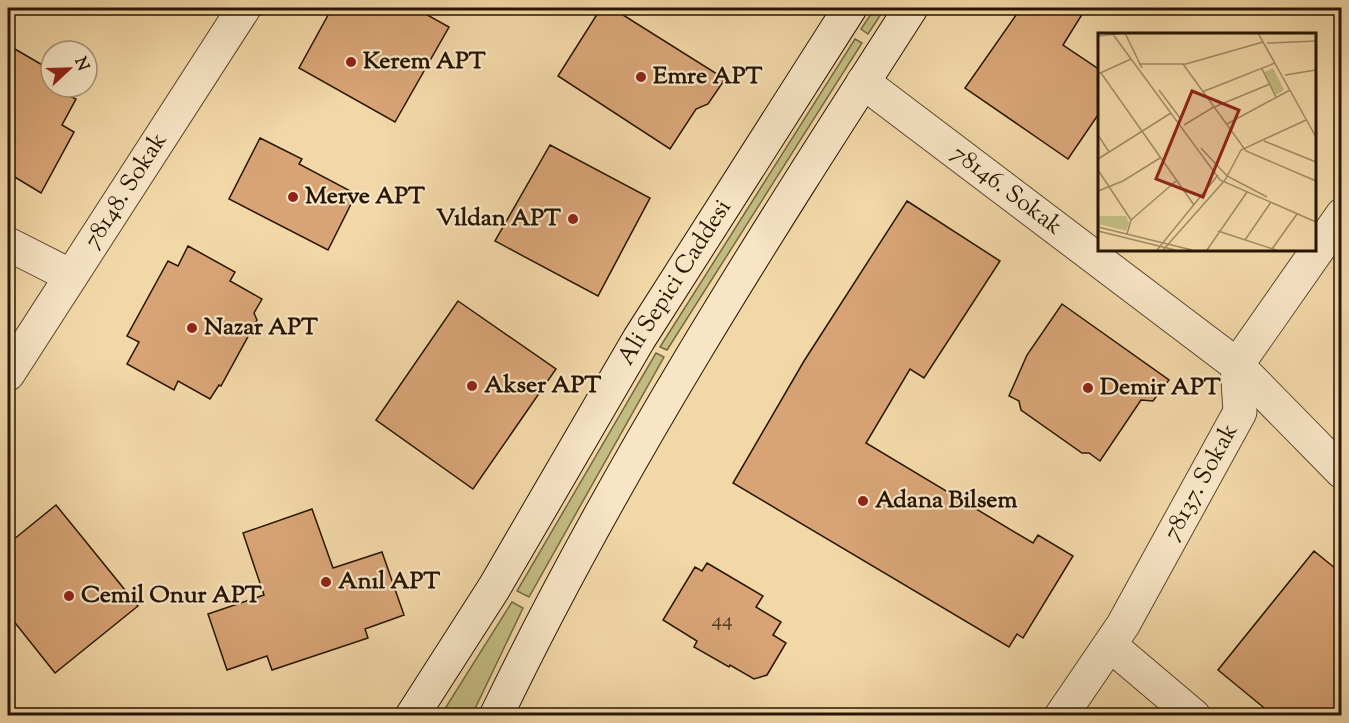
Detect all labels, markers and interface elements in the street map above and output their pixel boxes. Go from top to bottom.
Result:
inset map [1098,33,1316,250]
north arrow [39,39,99,99]
place label: Kerem APT [363,45,486,79]
text: N [68,54,94,75]
marker: Kerem APT [344,55,358,69]
place label: Emre APT [653,60,762,94]
marker: Emre APT [634,70,648,84]
street label: 78148. Sokak [76,126,176,255]
street label: 78146. Sokak [944,137,1069,244]
place label: Merve APT [305,180,425,214]
marker: Merve APT [286,190,300,204]
street label: Ali Sepici Caddesi [610,193,740,372]
place label: Vıldan APT [436,202,561,236]
marker: Vıldan APT [566,212,580,226]
place label: Nazar APT [204,311,318,345]
marker: Nazar APT [185,321,199,335]
place label: Akser APT [484,369,601,403]
place label: Demir APT [1100,371,1221,405]
marker: Akser APT [465,379,479,393]
marker: Demir APT [1081,381,1095,395]
street label: 78137. Sokak [1156,418,1247,547]
place label: Adana Bilsem [875,484,1018,518]
marker: Adana Bilsem [856,494,870,508]
place label: Anıl APT [338,565,440,599]
marker: Anıl APT [319,575,333,589]
place label: Cemil Onur APT [81,579,262,613]
marker: Cemil Onur APT [62,589,76,603]
house number: 44 [711,606,733,636]

